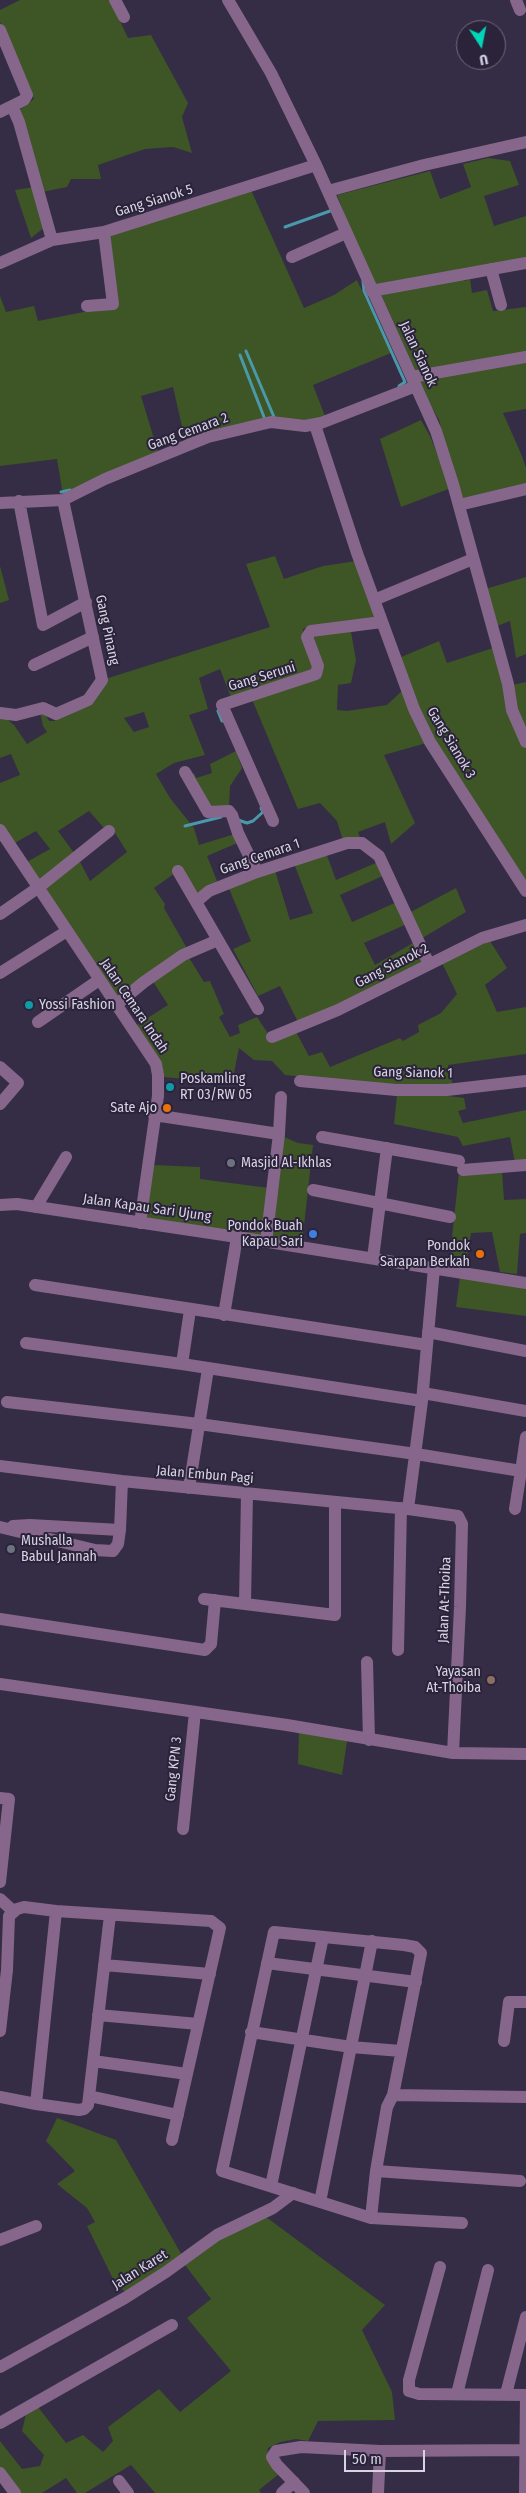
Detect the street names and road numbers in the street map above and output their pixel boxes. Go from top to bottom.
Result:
street label: Gang Sianok 5 [113,181,195,221]
street label: Jalan Sianok [396,319,440,389]
street label: Gang Cemara 2 [146,410,230,454]
street label: Gang Pinang [91,593,123,667]
street label: Gang Seruni [227,659,297,695]
street label: Gang Sianok 3 [423,704,479,782]
street label: Gang Cemara 1 [218,835,302,879]
street label: Gang Sianok 2 [352,940,432,992]
street label: Jalan Cemara Indah [96,956,172,1056]
street label: Gang Sianok 1 [373,1064,453,1082]
street label: Jalan Kapau Sari Ujung [82,1191,212,1225]
street label: Jalan Embun Pagi [156,1462,254,1488]
street label: Jalan At-Thoiba [435,1556,455,1644]
street label: Gang KPN 3 [162,1736,186,1802]
street label: Jalan Karet [109,2246,171,2294]

